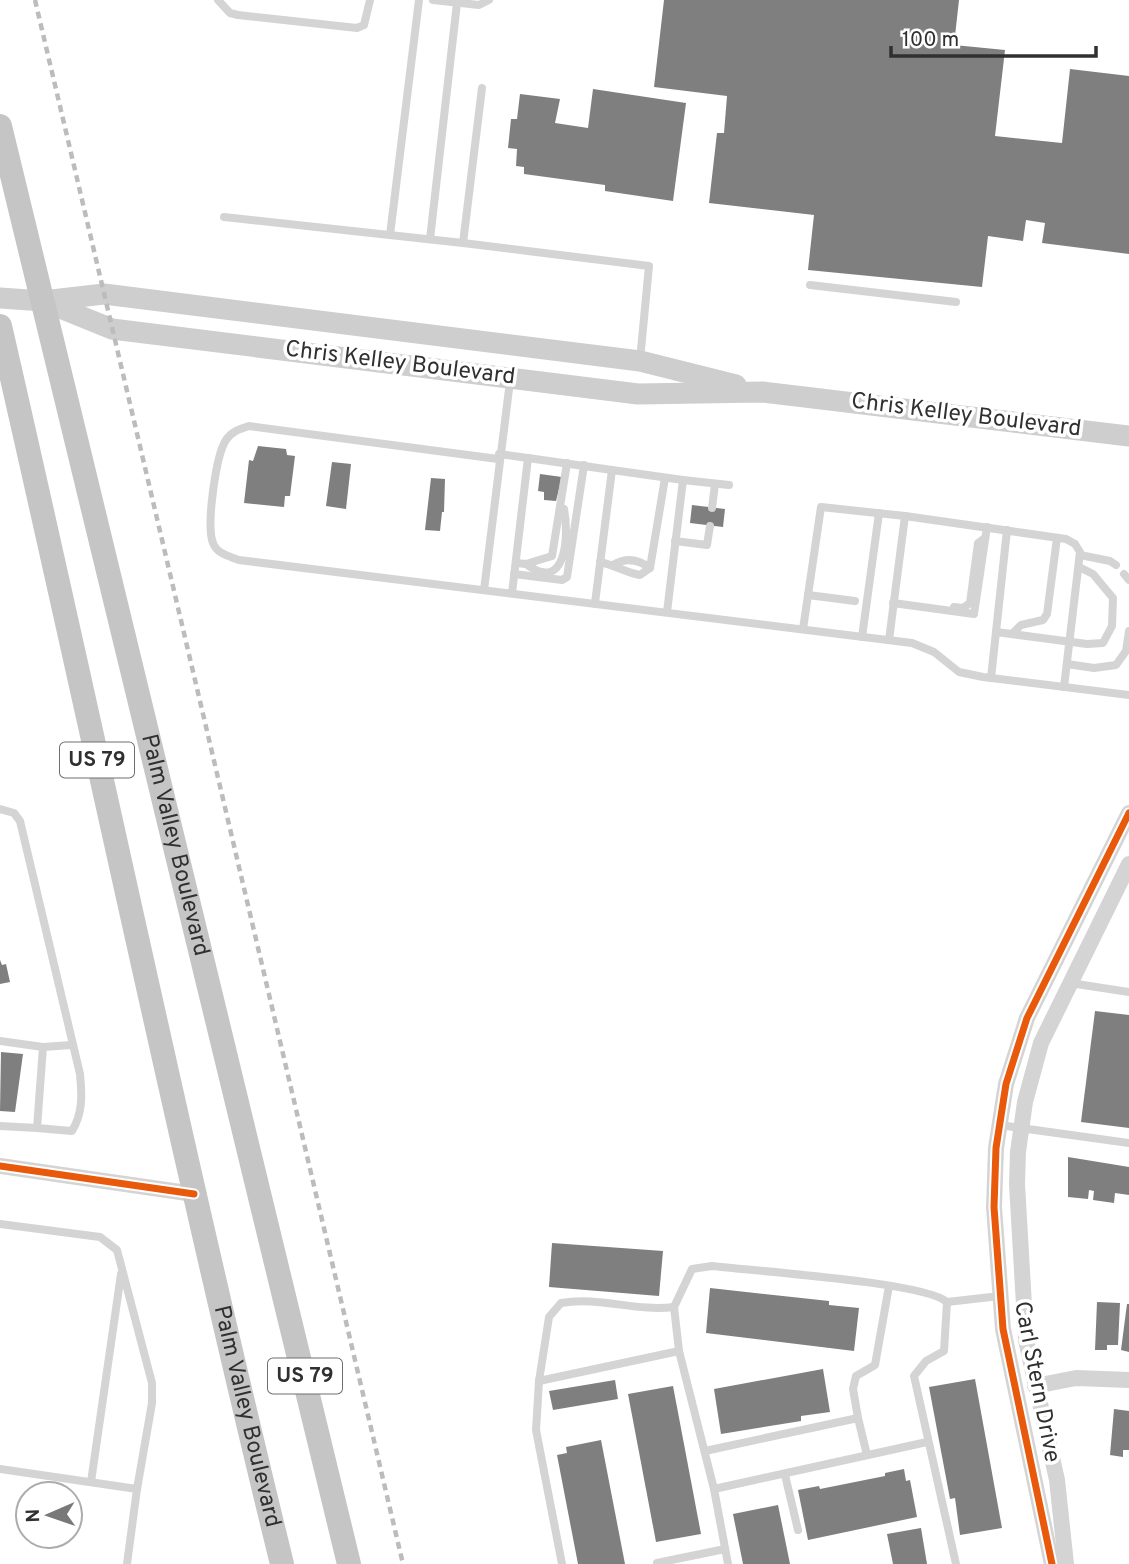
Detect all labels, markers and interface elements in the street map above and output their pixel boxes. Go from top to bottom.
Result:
scale bar [891,14,1096,58]
text: 100 m [902,27,959,54]
street label: Chris Kelley Boulevard [283,335,517,393]
street label: Chris Kelley Boulevard [849,387,1083,445]
street label: Palm Valley Boulevard [134,731,215,959]
road number: US 79 [60,742,134,778]
street label: Carl Stern Drive [1006,1299,1066,1465]
street label: Palm Valley Boulevard [206,1303,287,1530]
road number: US 79 [268,1358,342,1394]
north arrow [14,1480,84,1550]
text: N [22,1508,46,1523]

